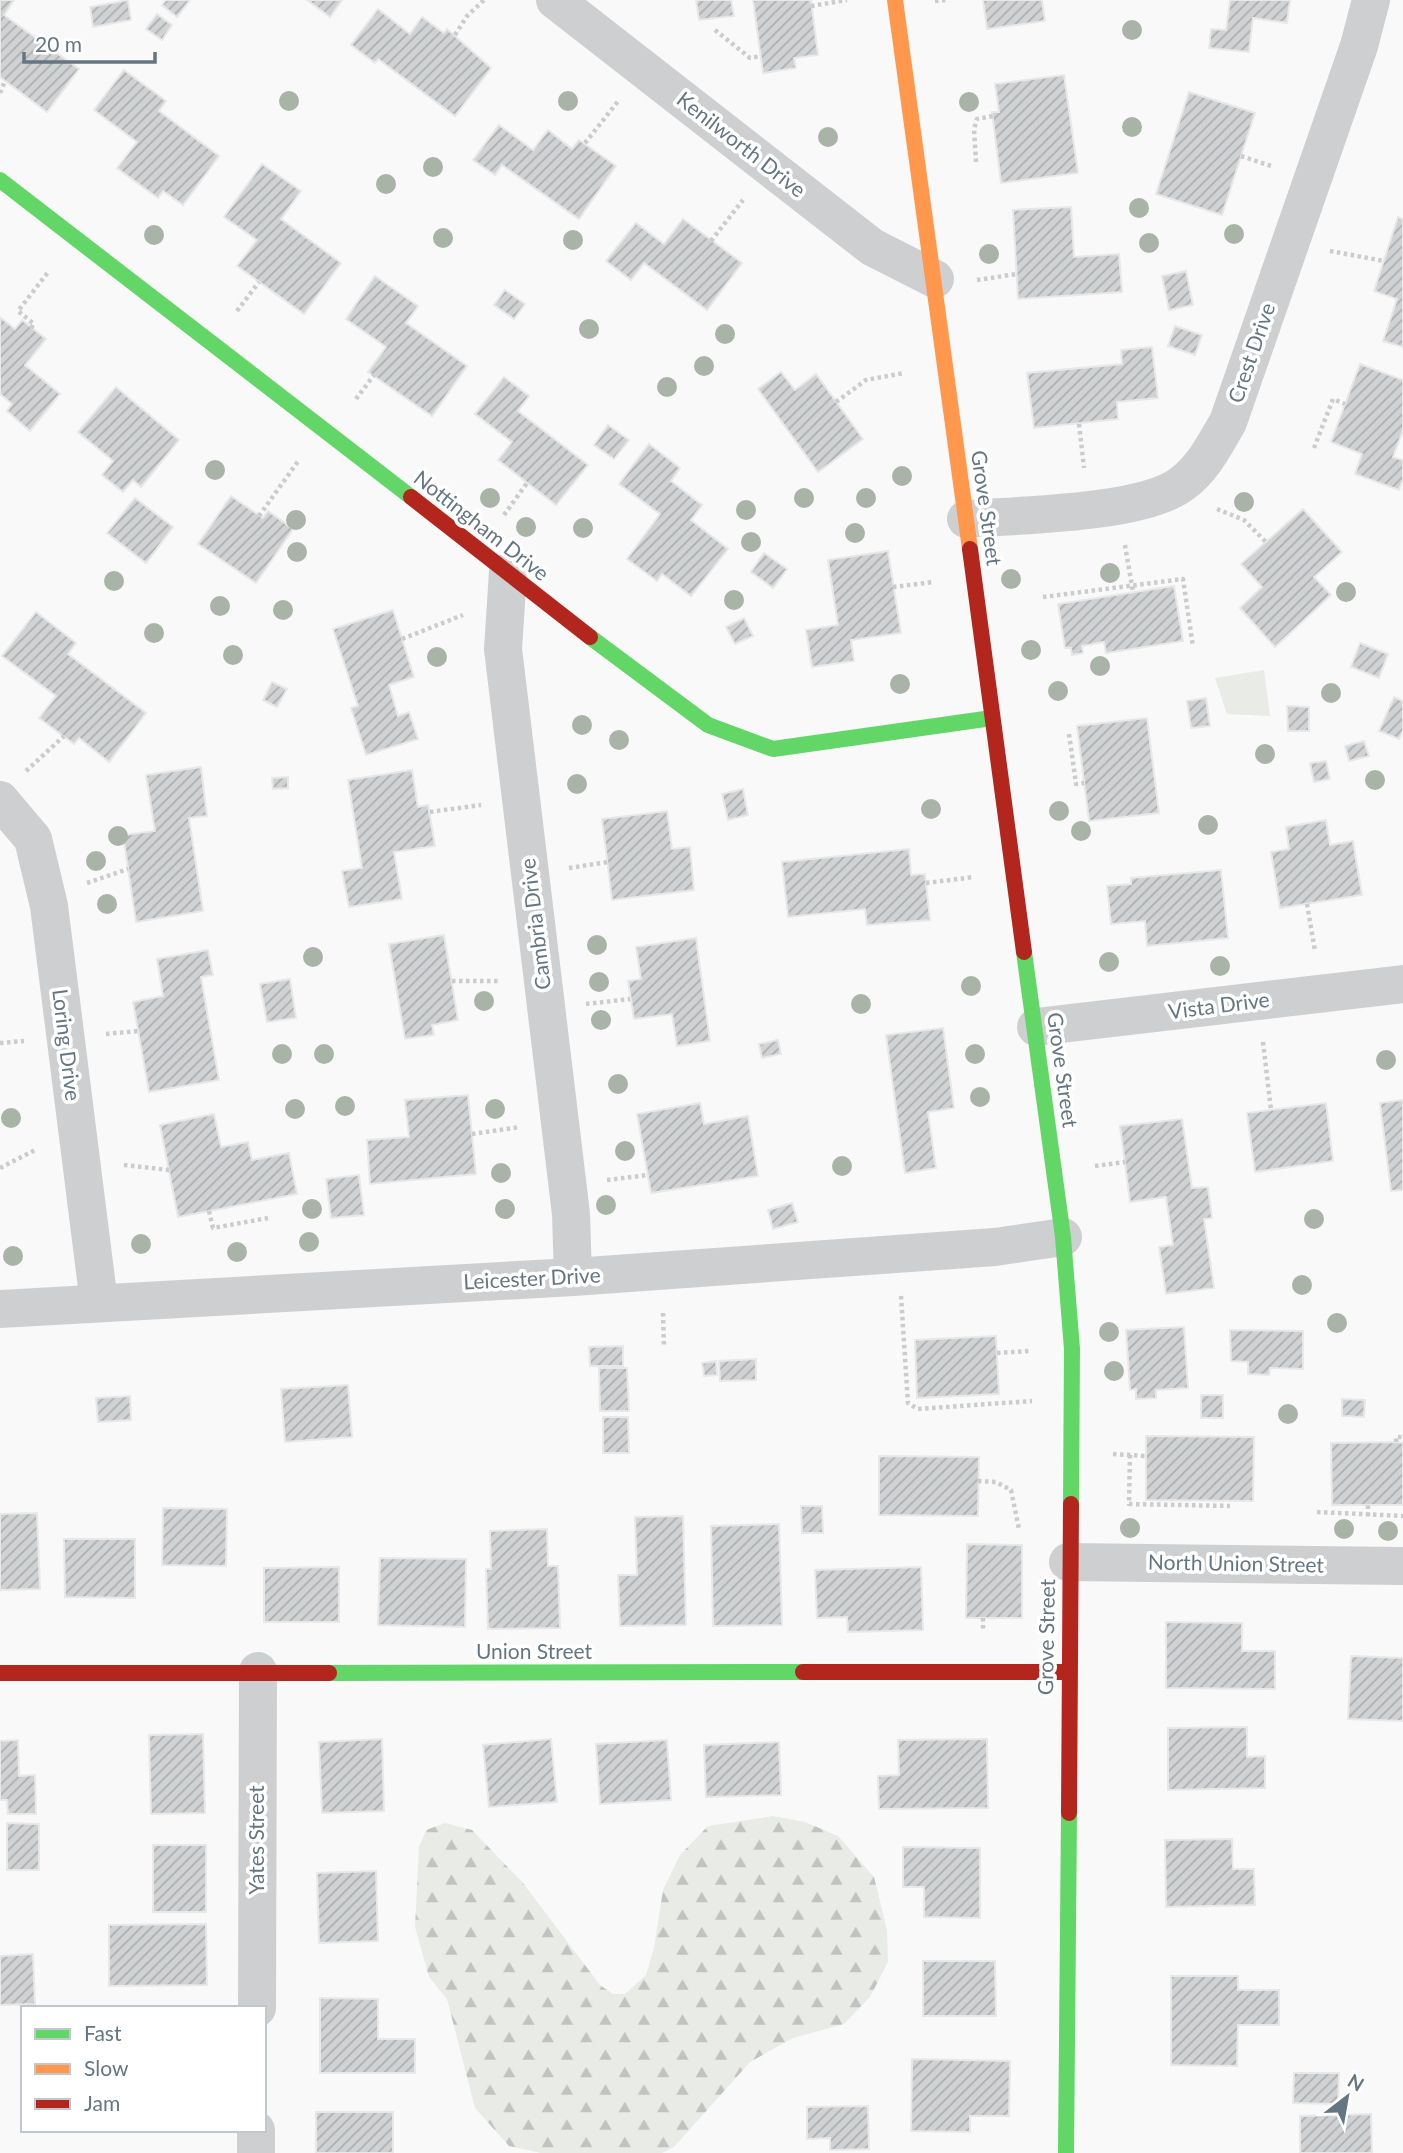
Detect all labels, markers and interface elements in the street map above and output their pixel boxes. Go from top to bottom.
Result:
scale bar [24,21,156,65]
text: 20 m [35,31,82,56]
street label: Kenilworth Drive [673,86,811,202]
street label: Crest Drive [1222,299,1279,406]
street label: Grove Street [967,448,1008,568]
street label: Nottingham Drive [409,464,554,585]
street label: Cambria Drive [514,857,555,991]
street label: Vista Drive [1167,986,1271,1023]
street label: Loring Drive [48,987,87,1102]
street label: Grove Street [1043,1010,1084,1130]
street label: Leicester Drive [463,1261,601,1294]
street label: North Union Street [1148,1548,1325,1577]
street label: Grove Street [1032,1578,1059,1695]
street label: Union Street [476,1638,593,1663]
street label: Yates Street [243,1785,268,1895]
legend [21,2006,266,2132]
text: Fast [84,2020,122,2045]
text: Slow [84,2055,129,2080]
north arrow [1312,2062,1382,2132]
text: N [1344,2068,1368,2096]
text: Jam [84,2090,120,2115]

